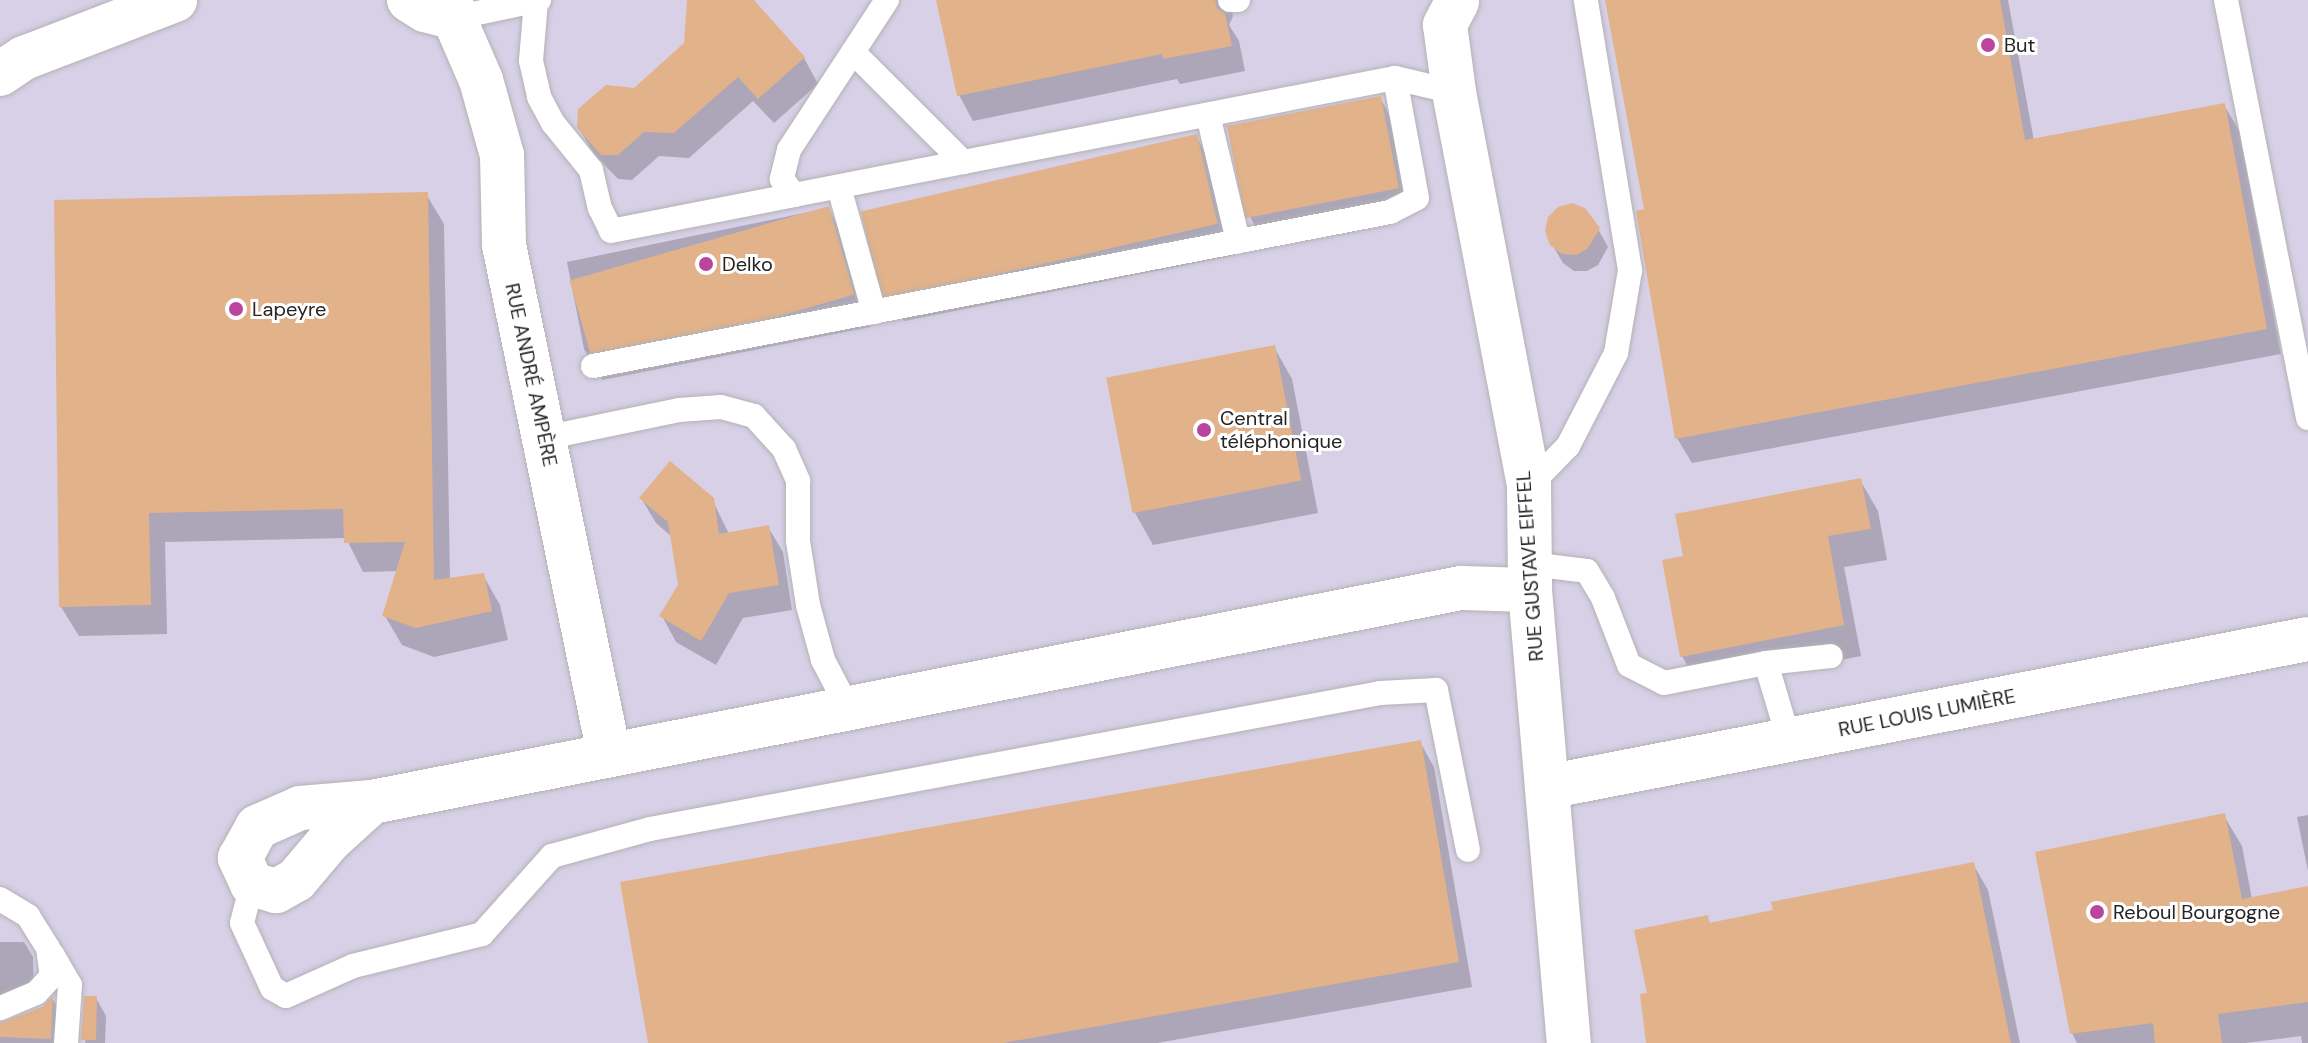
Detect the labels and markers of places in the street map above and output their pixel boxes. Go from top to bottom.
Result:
place label: But [2004,33,2035,57]
marker: But [1979,36,1997,54]
place label: Delko [722,252,773,276]
marker: Delko [697,255,715,273]
place label: Lapeyre [252,297,326,321]
marker: Lapeyre [227,300,245,318]
place label: Central téléphonique [1220,406,1342,453]
marker: Central téléphonique [1195,421,1213,439]
place label: Reboul Bourgogne [2113,900,2280,924]
marker: Reboul Bourgogne [2088,903,2106,921]

